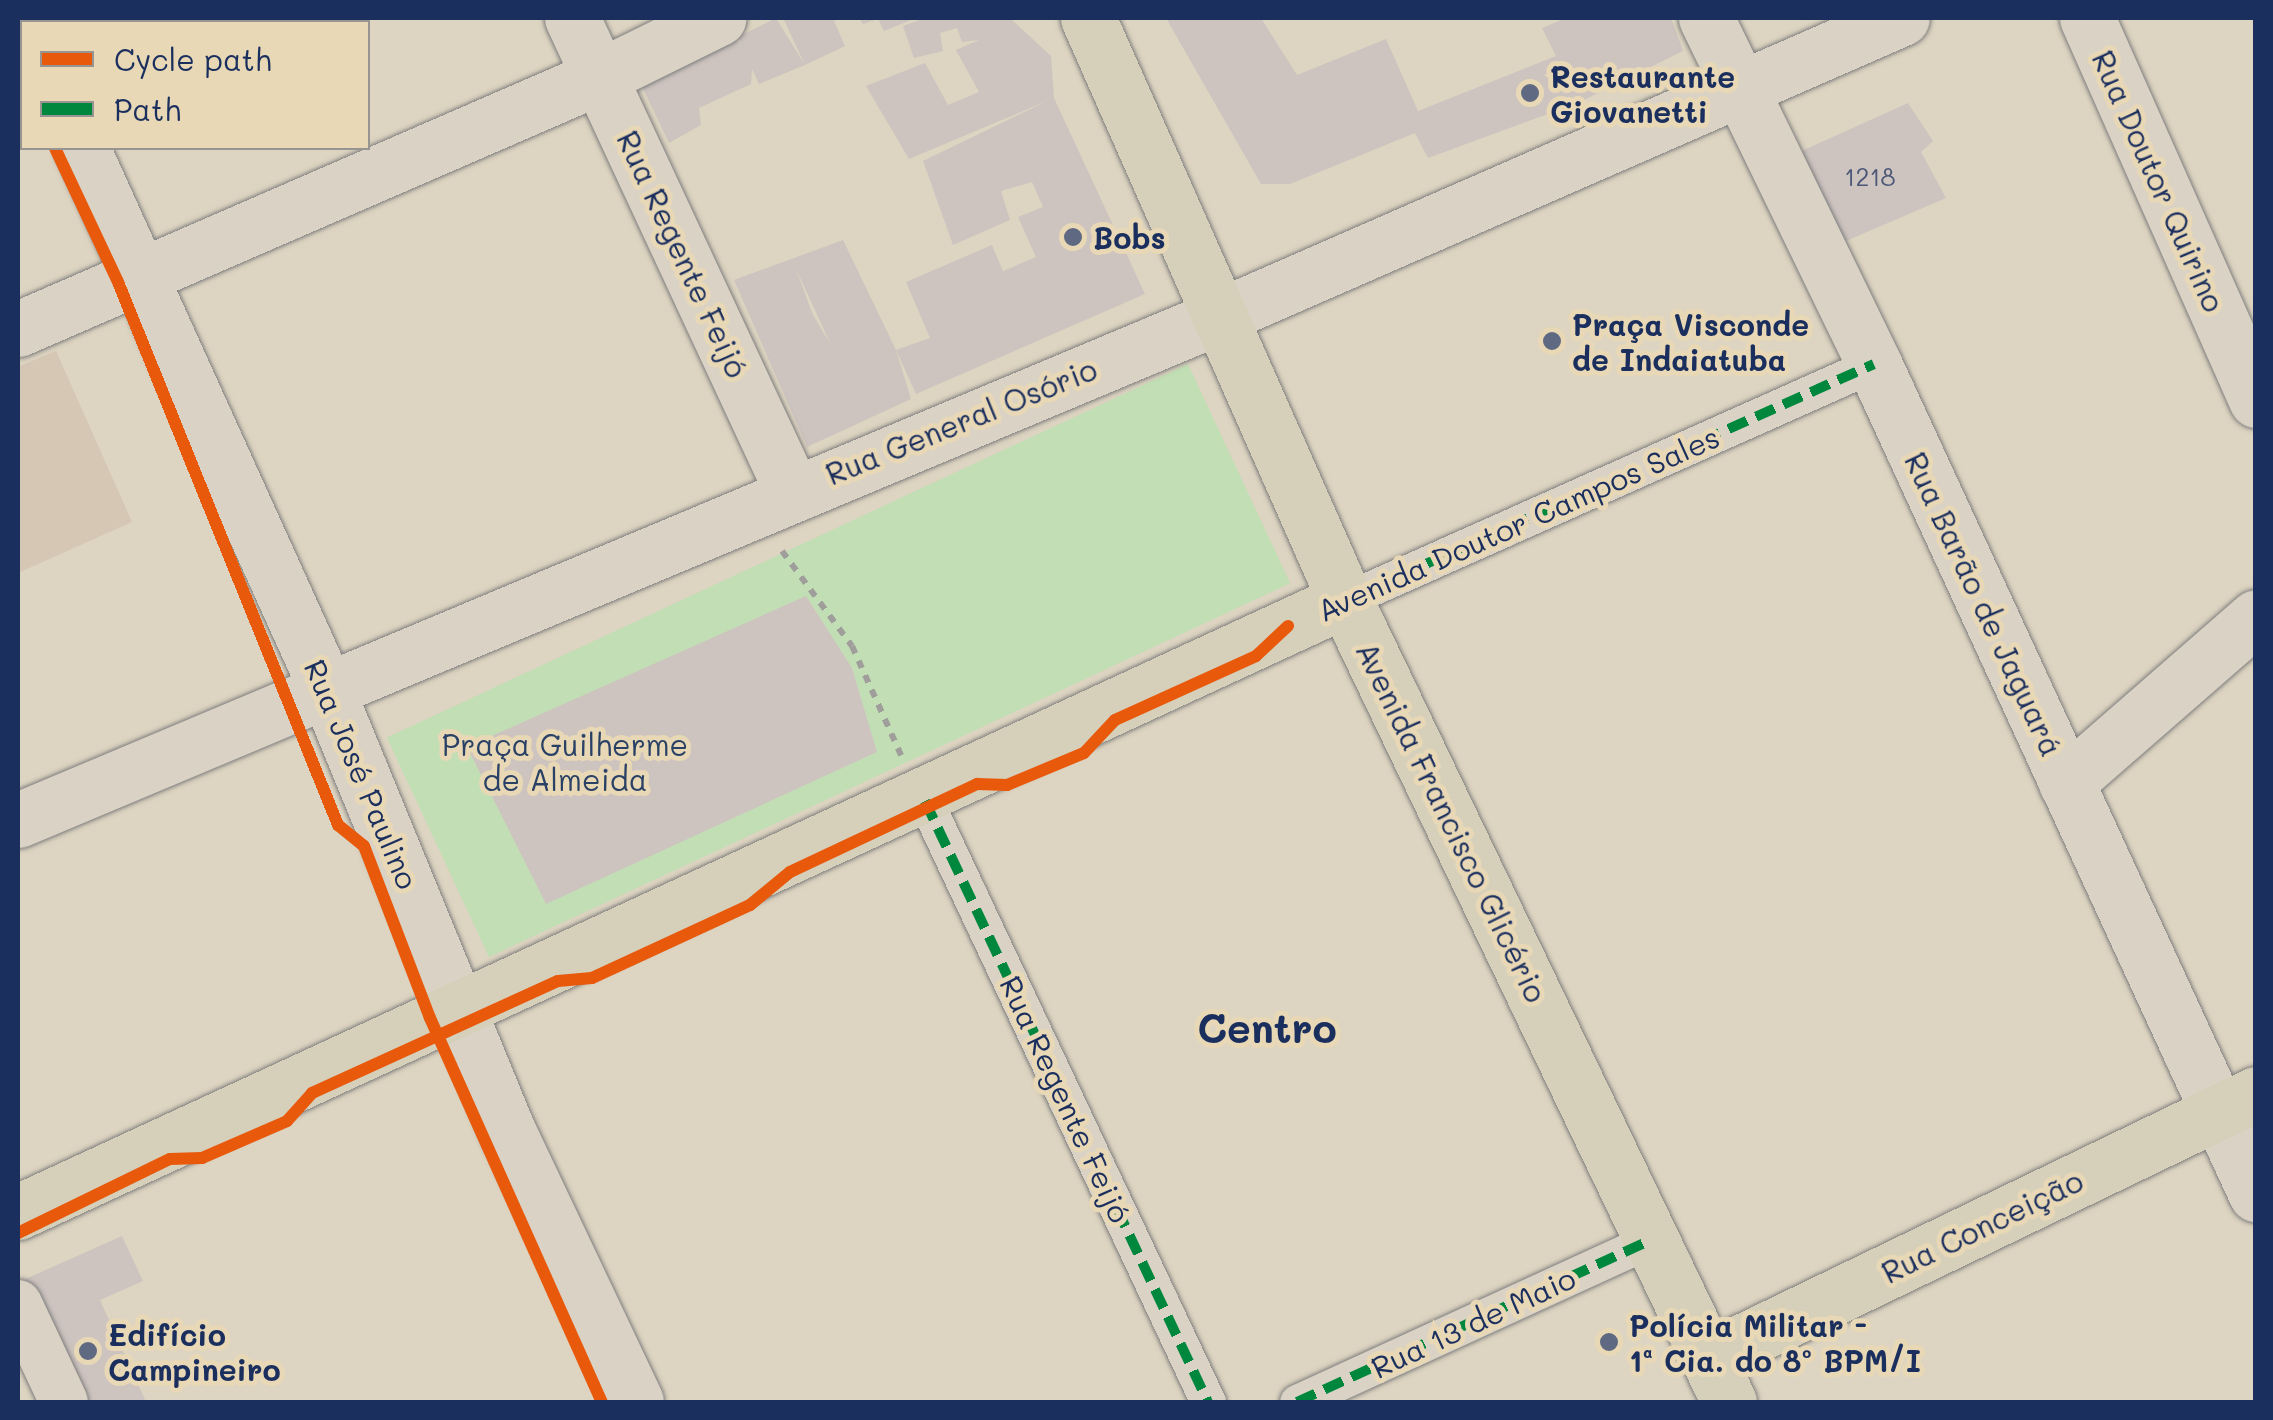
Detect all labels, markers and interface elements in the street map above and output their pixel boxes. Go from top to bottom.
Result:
legend [20,20,370,150]
text: Cycle path [114,39,272,79]
street label: Rua Doutor Quirino [2085,45,2233,317]
place label: Restaurante Giovanetti [1550,58,1735,128]
marker: Restaurante Giovanetti [1519,82,1541,104]
text: Path [114,89,181,129]
street label: Rua Regente Feijó [610,125,756,383]
house number: 1218 [1844,161,1896,191]
place label: Bobs [1093,219,1166,255]
marker: Bobs [1062,226,1084,248]
place label: Praça Visconde de Indaiatuba [1572,306,1809,376]
marker: Praça Visconde de Indaiatuba [1541,330,1563,352]
street label: Rua General Osório [820,350,1102,492]
street label: Avenida Doutor Campos Sales [1311,418,1725,628]
street label: Rua Barão de Jaguará [1898,446,2070,762]
street label: Avenida Francisco Glicério [1349,636,1555,1008]
street label: Rua José Paulino [297,654,427,894]
park label: Praça Guilherme de Almeida [442,726,688,796]
street label: Rua Regente Feijó [993,970,1139,1228]
district label: Centro [1197,1003,1337,1051]
street label: Rua Conceição [1876,1162,2088,1290]
street label: Rua 13 de Maio [1365,1259,1581,1385]
place label: Polícia Militar - 1ª Cia. do 8º BPM/I [1629,1307,1921,1378]
place label: Edifício Campineiro [108,1316,281,1386]
marker: Polícia Militar - 1ª Cia. do 8º BPM/I [1598,1331,1620,1353]
marker: Edifício Campineiro [77,1340,99,1362]

